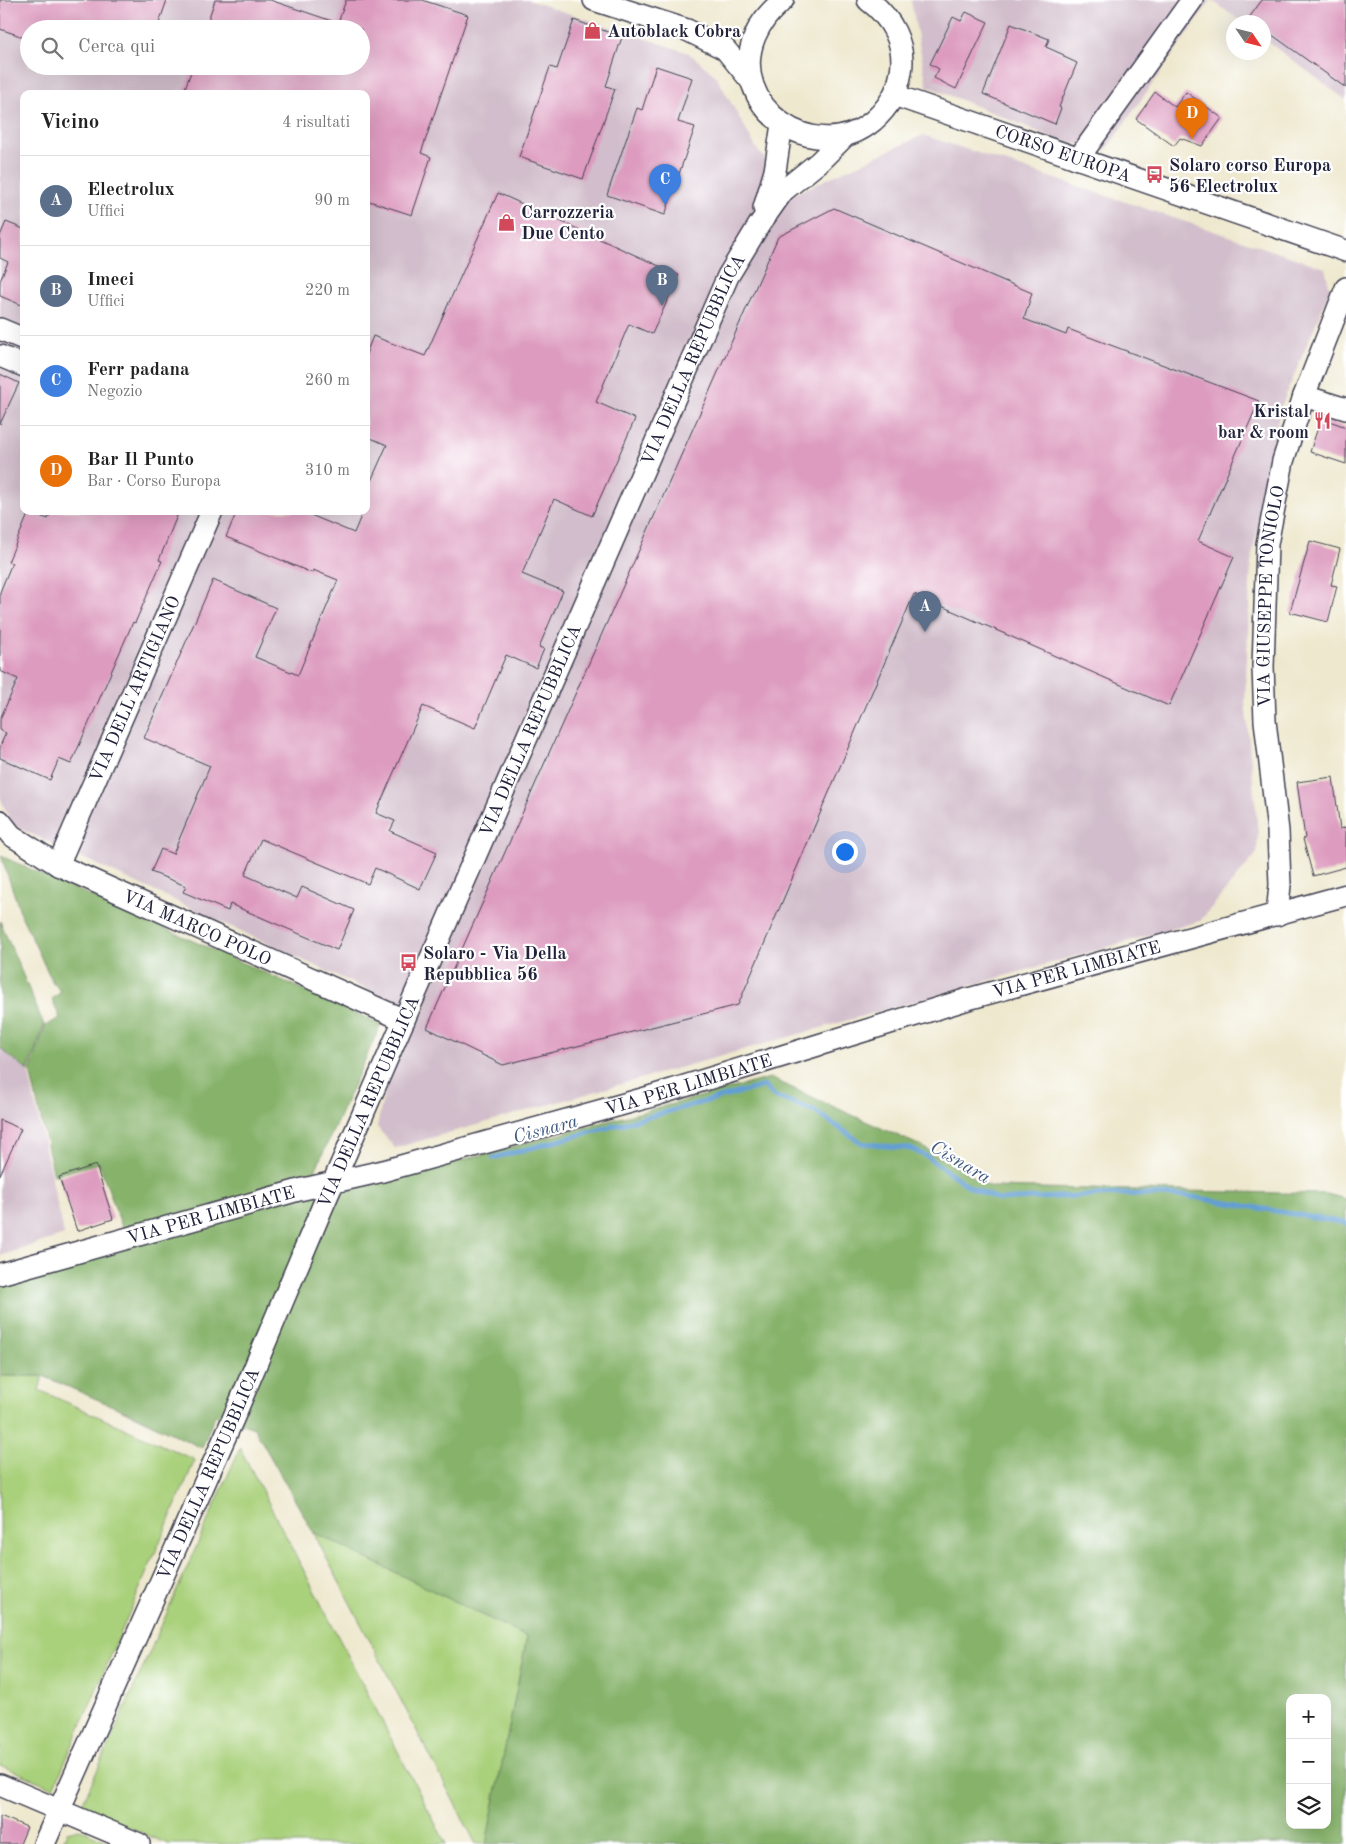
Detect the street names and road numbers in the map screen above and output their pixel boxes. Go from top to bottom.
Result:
street label: CORSO EUROPA [992,122,1134,186]
street label: VIA DELLA REPUBBLICA [636,252,752,468]
street label: VIA GIUSEPPE TONIOLO [1255,484,1288,708]
street label: VIA DELL'ARTIGIANO [87,593,184,785]
street label: VIA DELLA REPUBBLICA [477,622,585,840]
street label: VIA MARCO POLO [120,887,274,969]
street label: VIA PER LIMBIATE [991,938,1163,1002]
street label: VIA DELLA REPUBBLICA [315,993,423,1211]
street label: VIA PER LIMBIATE [603,1052,774,1119]
street label: VIA PER LIMBIATE [125,1184,297,1248]
street label: VIA DELLA REPUBBLICA [155,1365,263,1583]

